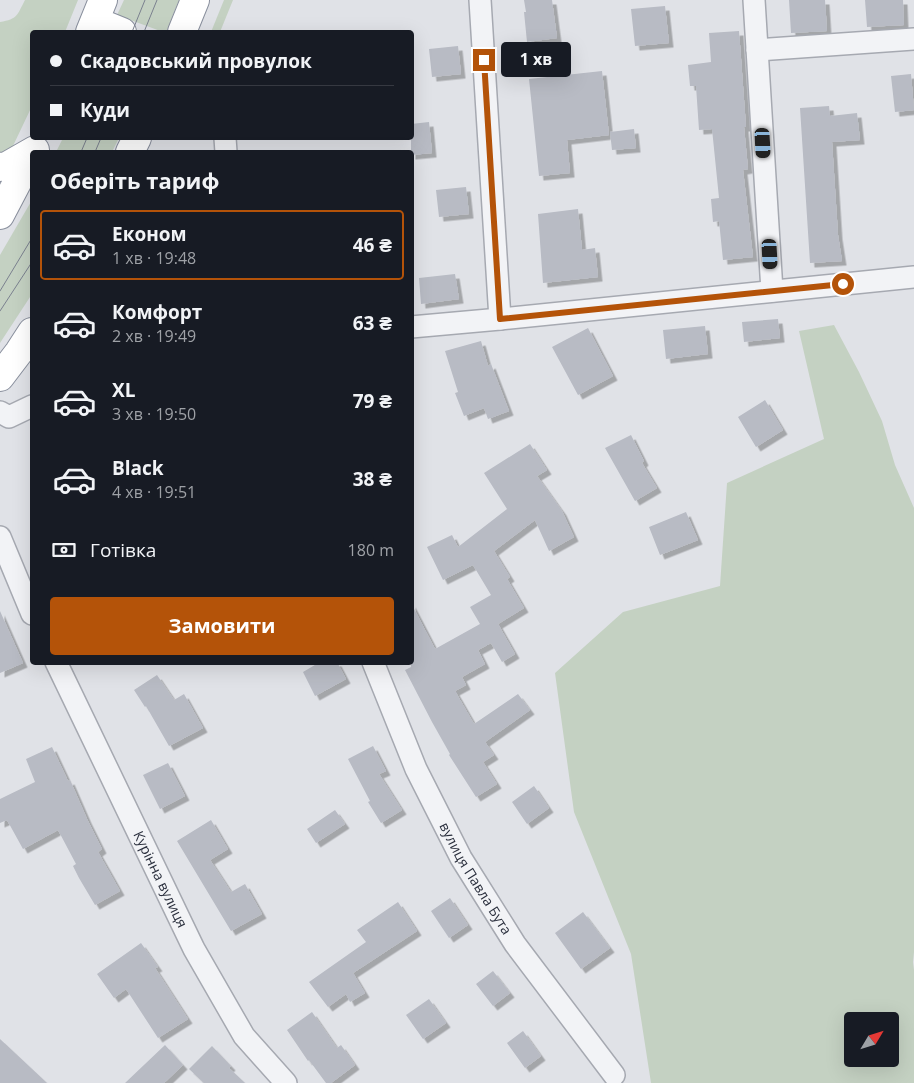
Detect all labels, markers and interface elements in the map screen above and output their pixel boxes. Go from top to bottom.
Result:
callout: 1 хв [502,42,572,78]
text: Скадовський провулок [80,48,312,74]
text: 1 хв [520,48,552,70]
route end [473,49,495,71]
text: Куди [80,97,130,123]
car [754,128,771,158]
text: Оберіть тариф [50,165,219,195]
text: Економ [112,221,187,247]
icon: car [52,223,97,268]
text: 46 ₴ [353,232,392,258]
car [761,239,778,269]
text: 1 хв · 19:48 [112,247,196,269]
route start [832,273,854,295]
text: Комфорт [112,299,202,325]
icon: car [52,301,97,346]
text: 63 ₴ [353,310,392,336]
text: 2 хв · 19:49 [112,325,196,347]
text: XL [112,377,135,403]
icon: car [52,379,97,424]
text: 79 ₴ [353,388,392,414]
text: 3 хв · 19:50 [112,403,196,425]
text: Black [112,455,164,481]
icon: car [52,457,97,502]
text: 38 ₴ [353,466,392,492]
text: 4 хв · 19:51 [112,481,196,503]
icon: cash [50,536,78,564]
text: Готівка [90,537,156,563]
text: 180 m [348,539,394,561]
button: Замовити [50,597,394,655]
street label: вулиця Павла Бута [435,819,517,938]
street label: Курінна вулиця [129,827,192,931]
north arrow [844,1012,899,1068]
map controls [844,1012,899,1067]

